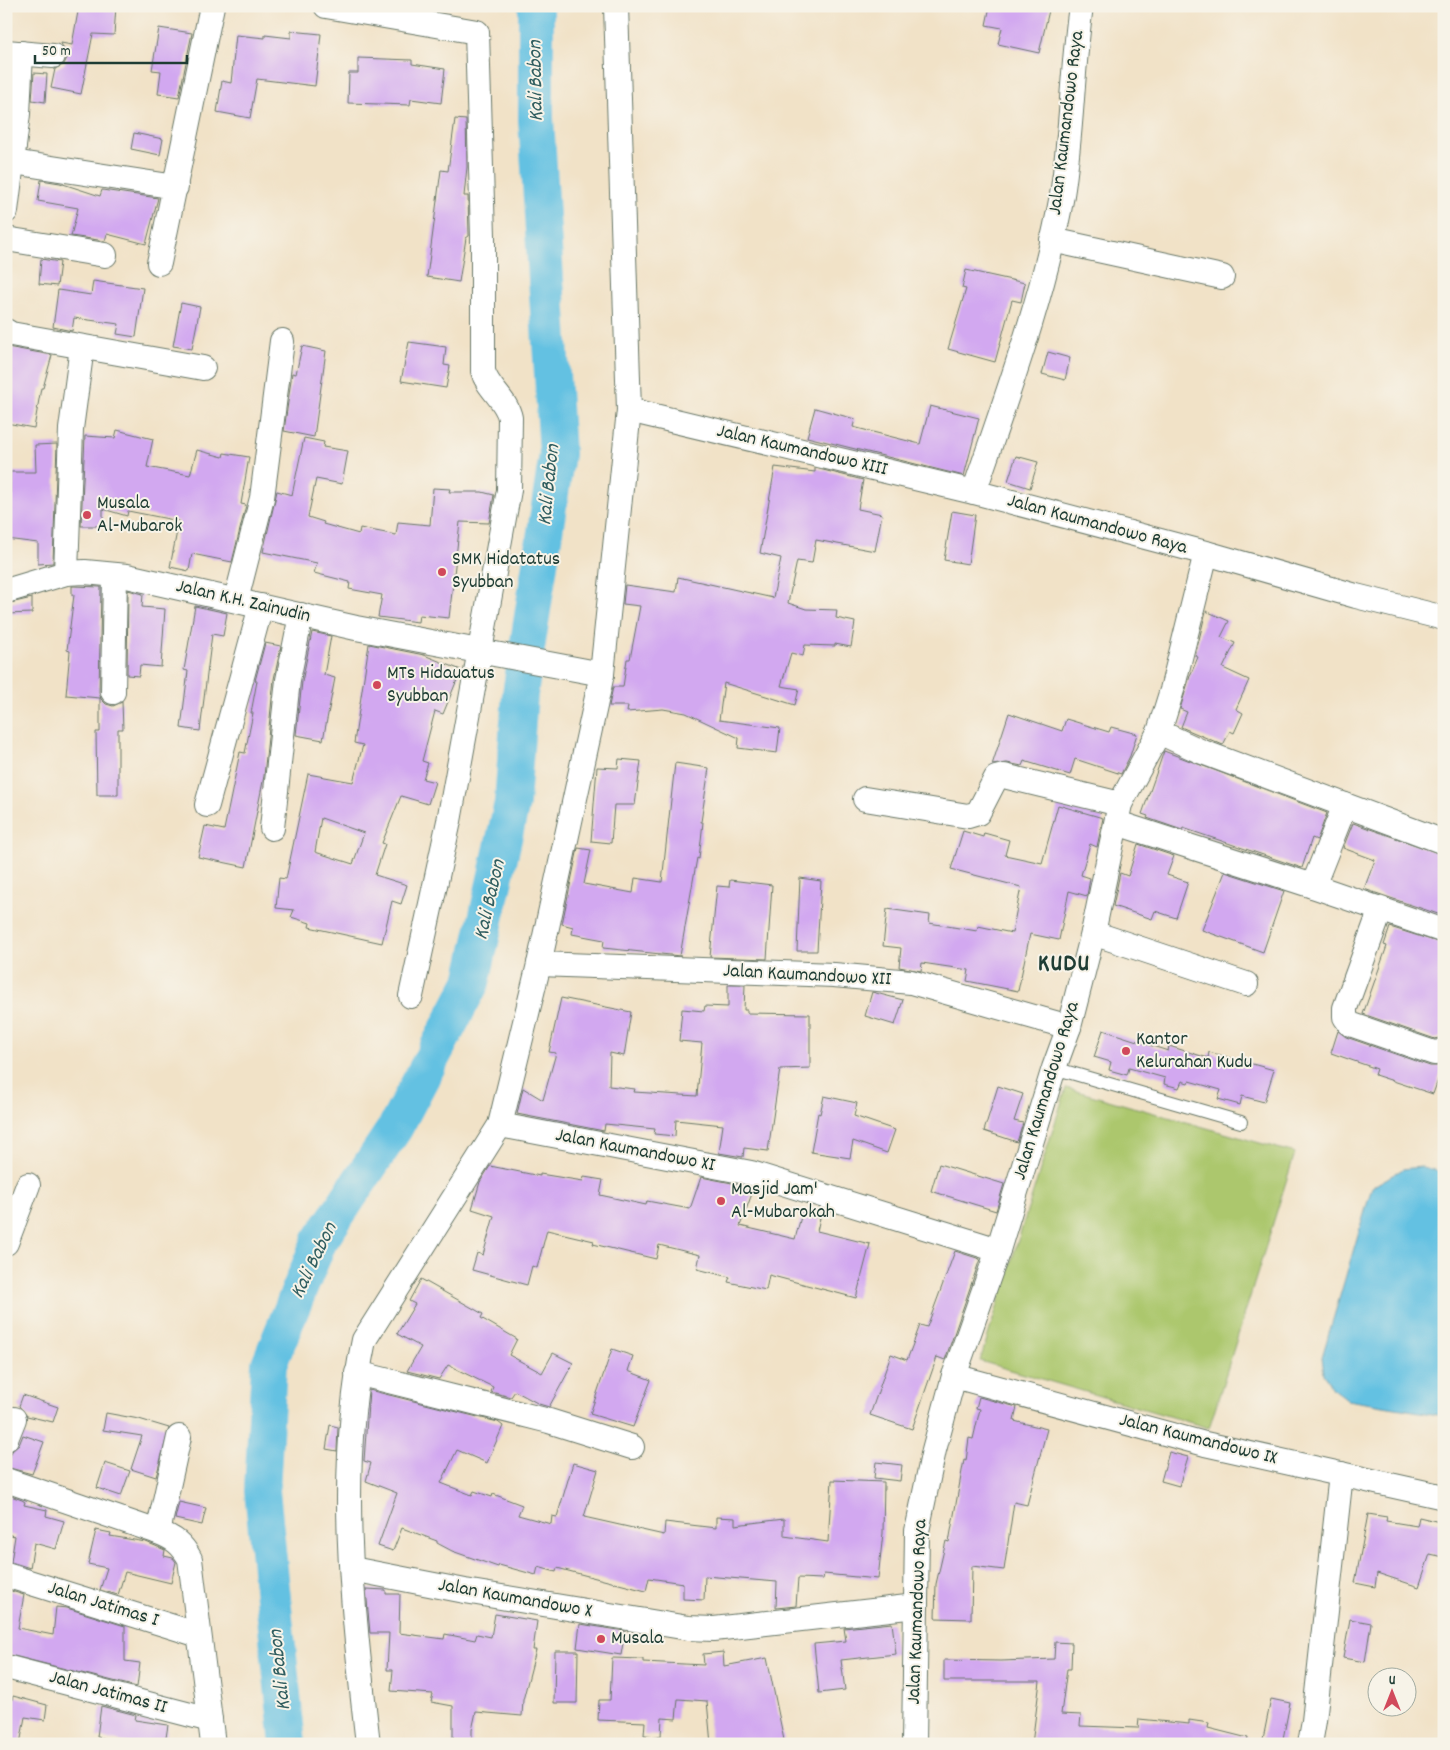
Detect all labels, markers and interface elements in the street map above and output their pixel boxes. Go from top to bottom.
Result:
street label: Jalan Kaumandowo Raya [1042,29,1092,217]
scale bar [35,32,188,64]
water label: Kali Babon [521,39,553,122]
text: 50 m [42,41,71,63]
street label: Jalan Kaumandowo XIII [714,418,890,484]
water label: Kali Babon [531,442,569,527]
street label: Jalan Kaumandowo Raya [1004,487,1191,563]
place label: Musala Al-Mubarok [97,490,182,541]
marker: Musala Al-Mubarok [81,509,93,521]
place label: SMK Hidatatus Syubban [452,546,560,597]
marker: SMK Hidatatus Syubban [436,566,448,578]
street label: Jalan K.H. Zainudin [173,573,313,631]
place label: MTs Hidauatus Syubban [387,660,495,711]
marker: MTs Hidauatus Syubban [371,679,383,691]
water label: Kali Babon [467,856,515,943]
district label: KUDU [1038,947,1090,983]
street label: Jalan Kaumandowo XII [722,958,892,994]
street label: Jalan Kaumandowo Raya [1006,998,1088,1184]
place label: Kantor Kelurahan Kudu [1136,1026,1252,1077]
marker: Kantor Kelurahan Kudu [1120,1045,1132,1057]
street label: Jalan Kaumandowo XI [553,1122,717,1180]
place label: Masjid Jam' Al-Mubarokah [731,1176,835,1227]
marker: Masjid Jam' Al-Mubarokah [715,1195,727,1207]
water label: Kali Babon [284,1217,347,1304]
street label: Jalan Kaumandowo IX [1116,1407,1280,1473]
street label: Jalan Kaumandowo Raya [901,1518,935,1705]
street label: Jalan Kaumandowo X [436,1572,594,1626]
street label: Jalan Jatimas I [44,1575,162,1635]
place label: Musala [611,1625,664,1653]
water label: Kali Babon [262,1627,300,1712]
marker: Musala [595,1633,607,1645]
street label: Jalan Jatimas II [46,1664,170,1722]
north arrow [1368,1668,1418,1718]
text: U [1389,1671,1396,1691]

